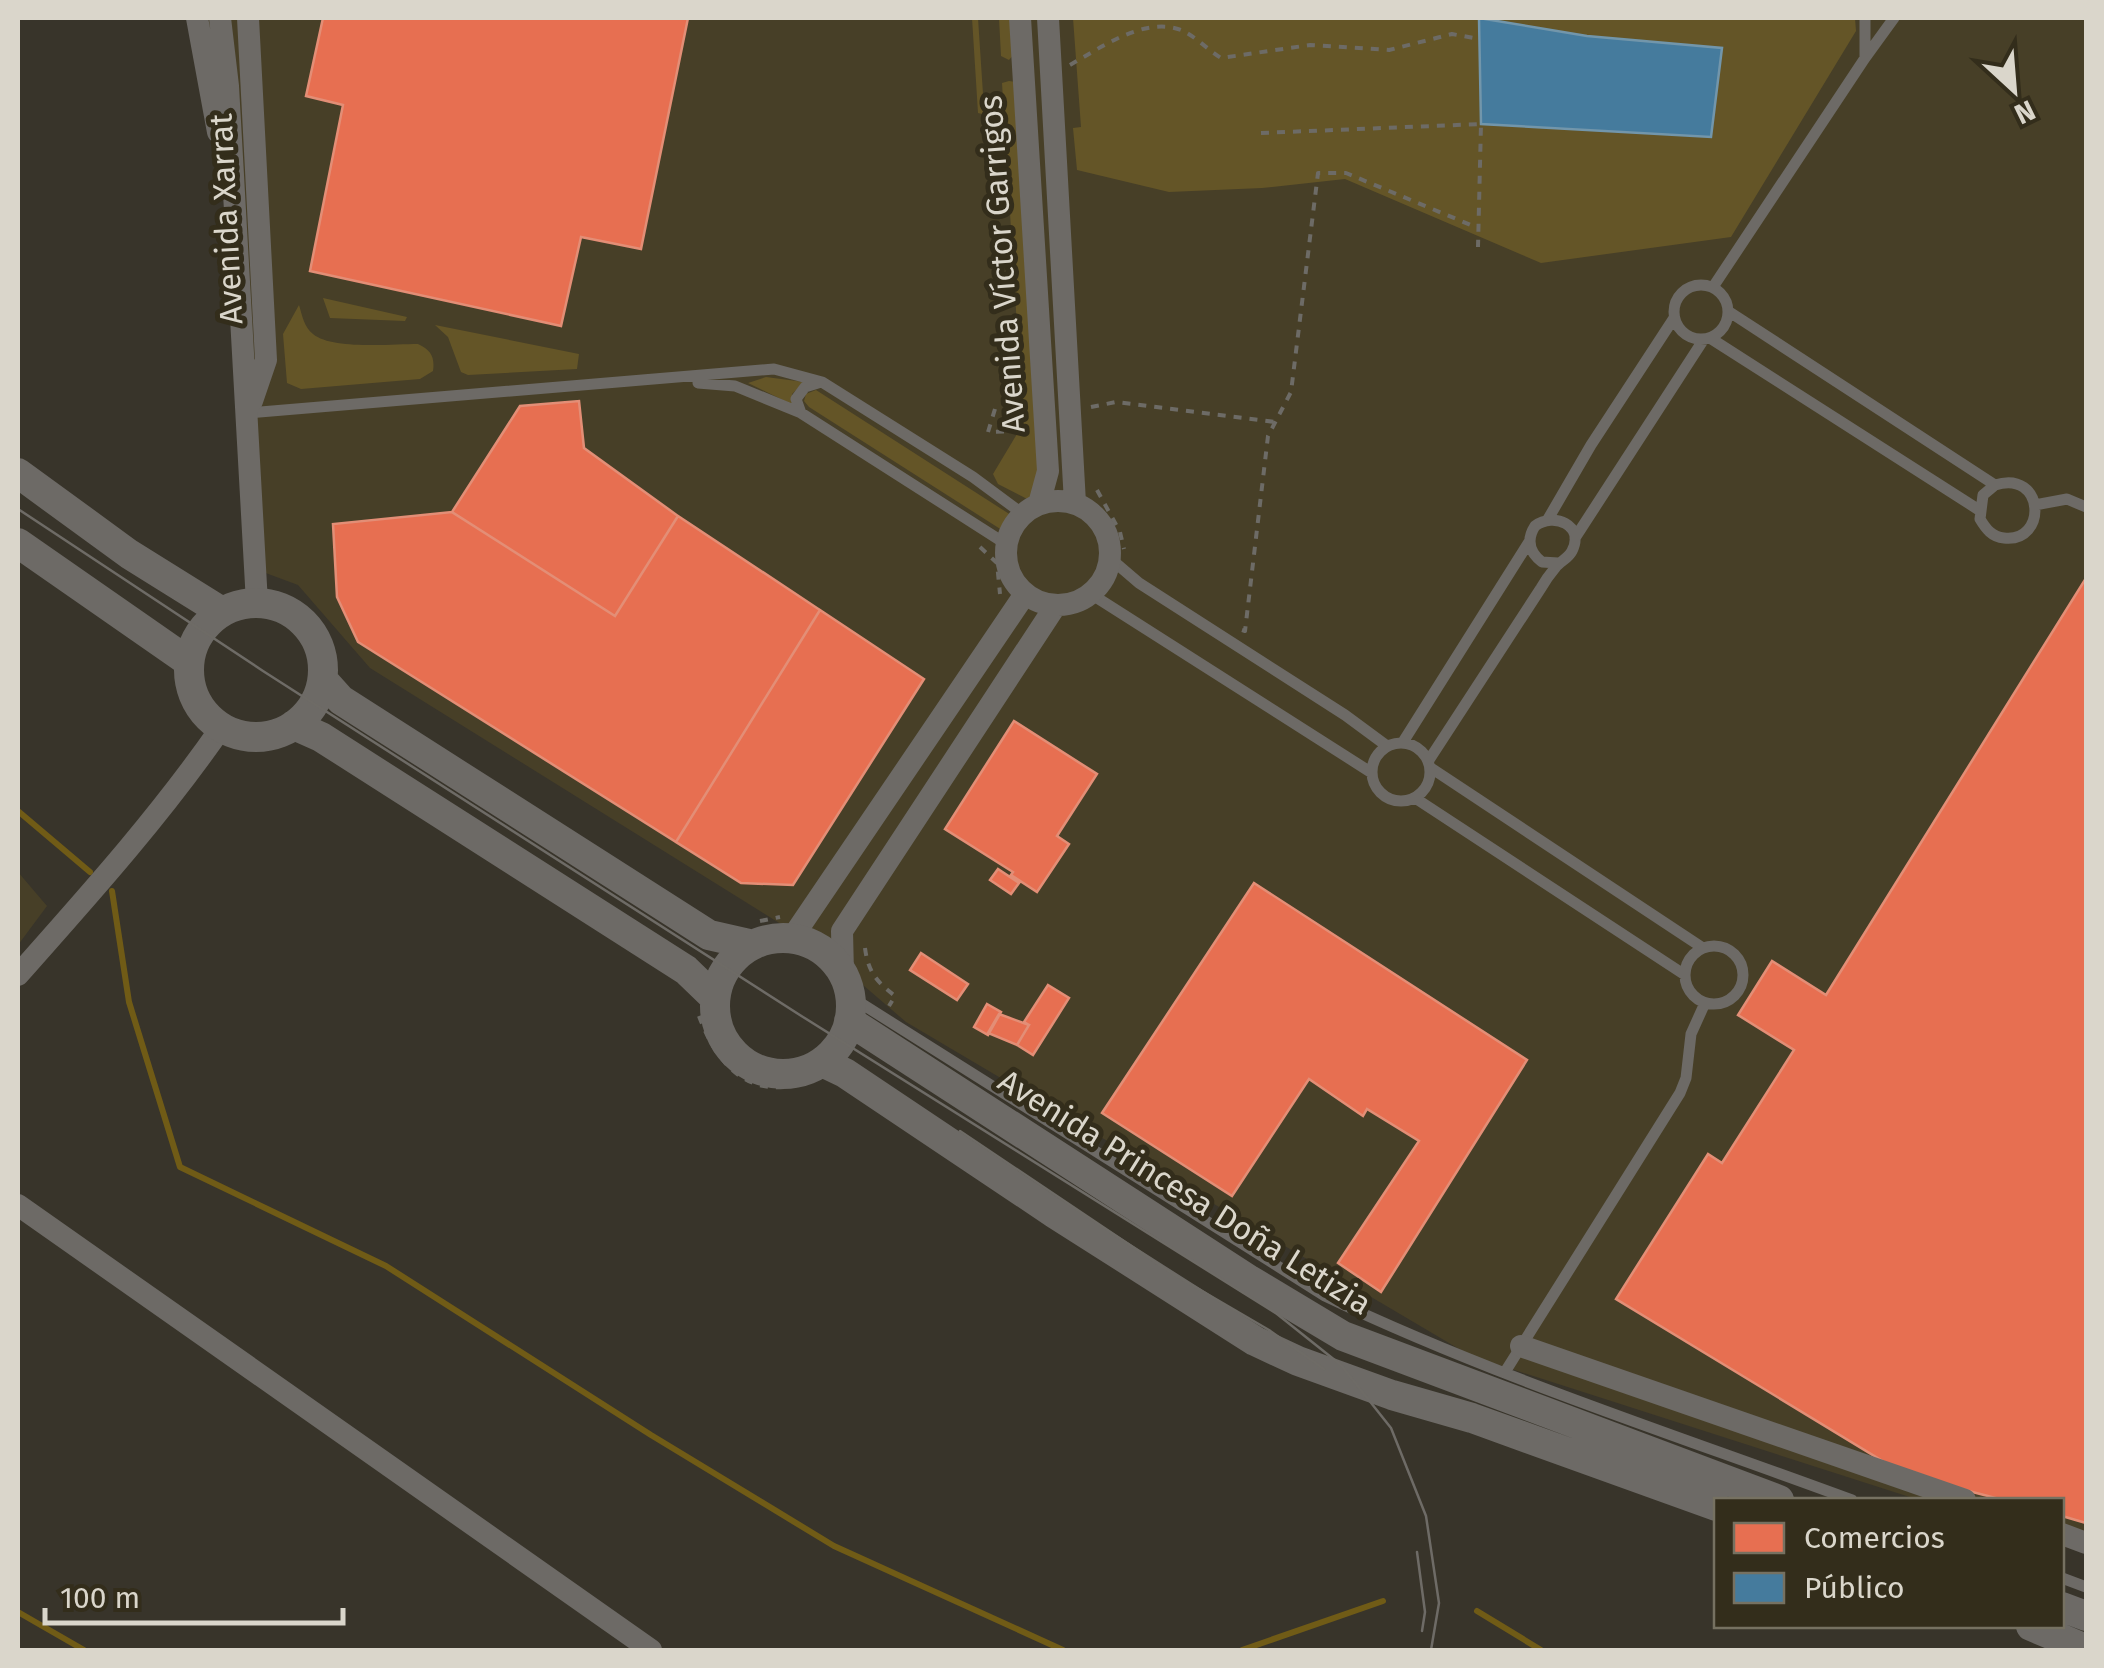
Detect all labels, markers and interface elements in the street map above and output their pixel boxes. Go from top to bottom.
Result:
north arrow [1964,40,2064,140]
text: N [2009,93,2040,131]
street label: Avenida Víctor Garrigos [971,94,1033,434]
street label: Avenida Xarrat [201,112,251,325]
street label: Avenida Princesa Doña Letizia [992,1061,1378,1323]
legend [1714,1498,2064,1628]
text: Comercios [1804,1520,1945,1556]
scale bar [45,1563,342,1625]
text: Público [1804,1570,1904,1606]
text: 100 m [60,1580,140,1616]

